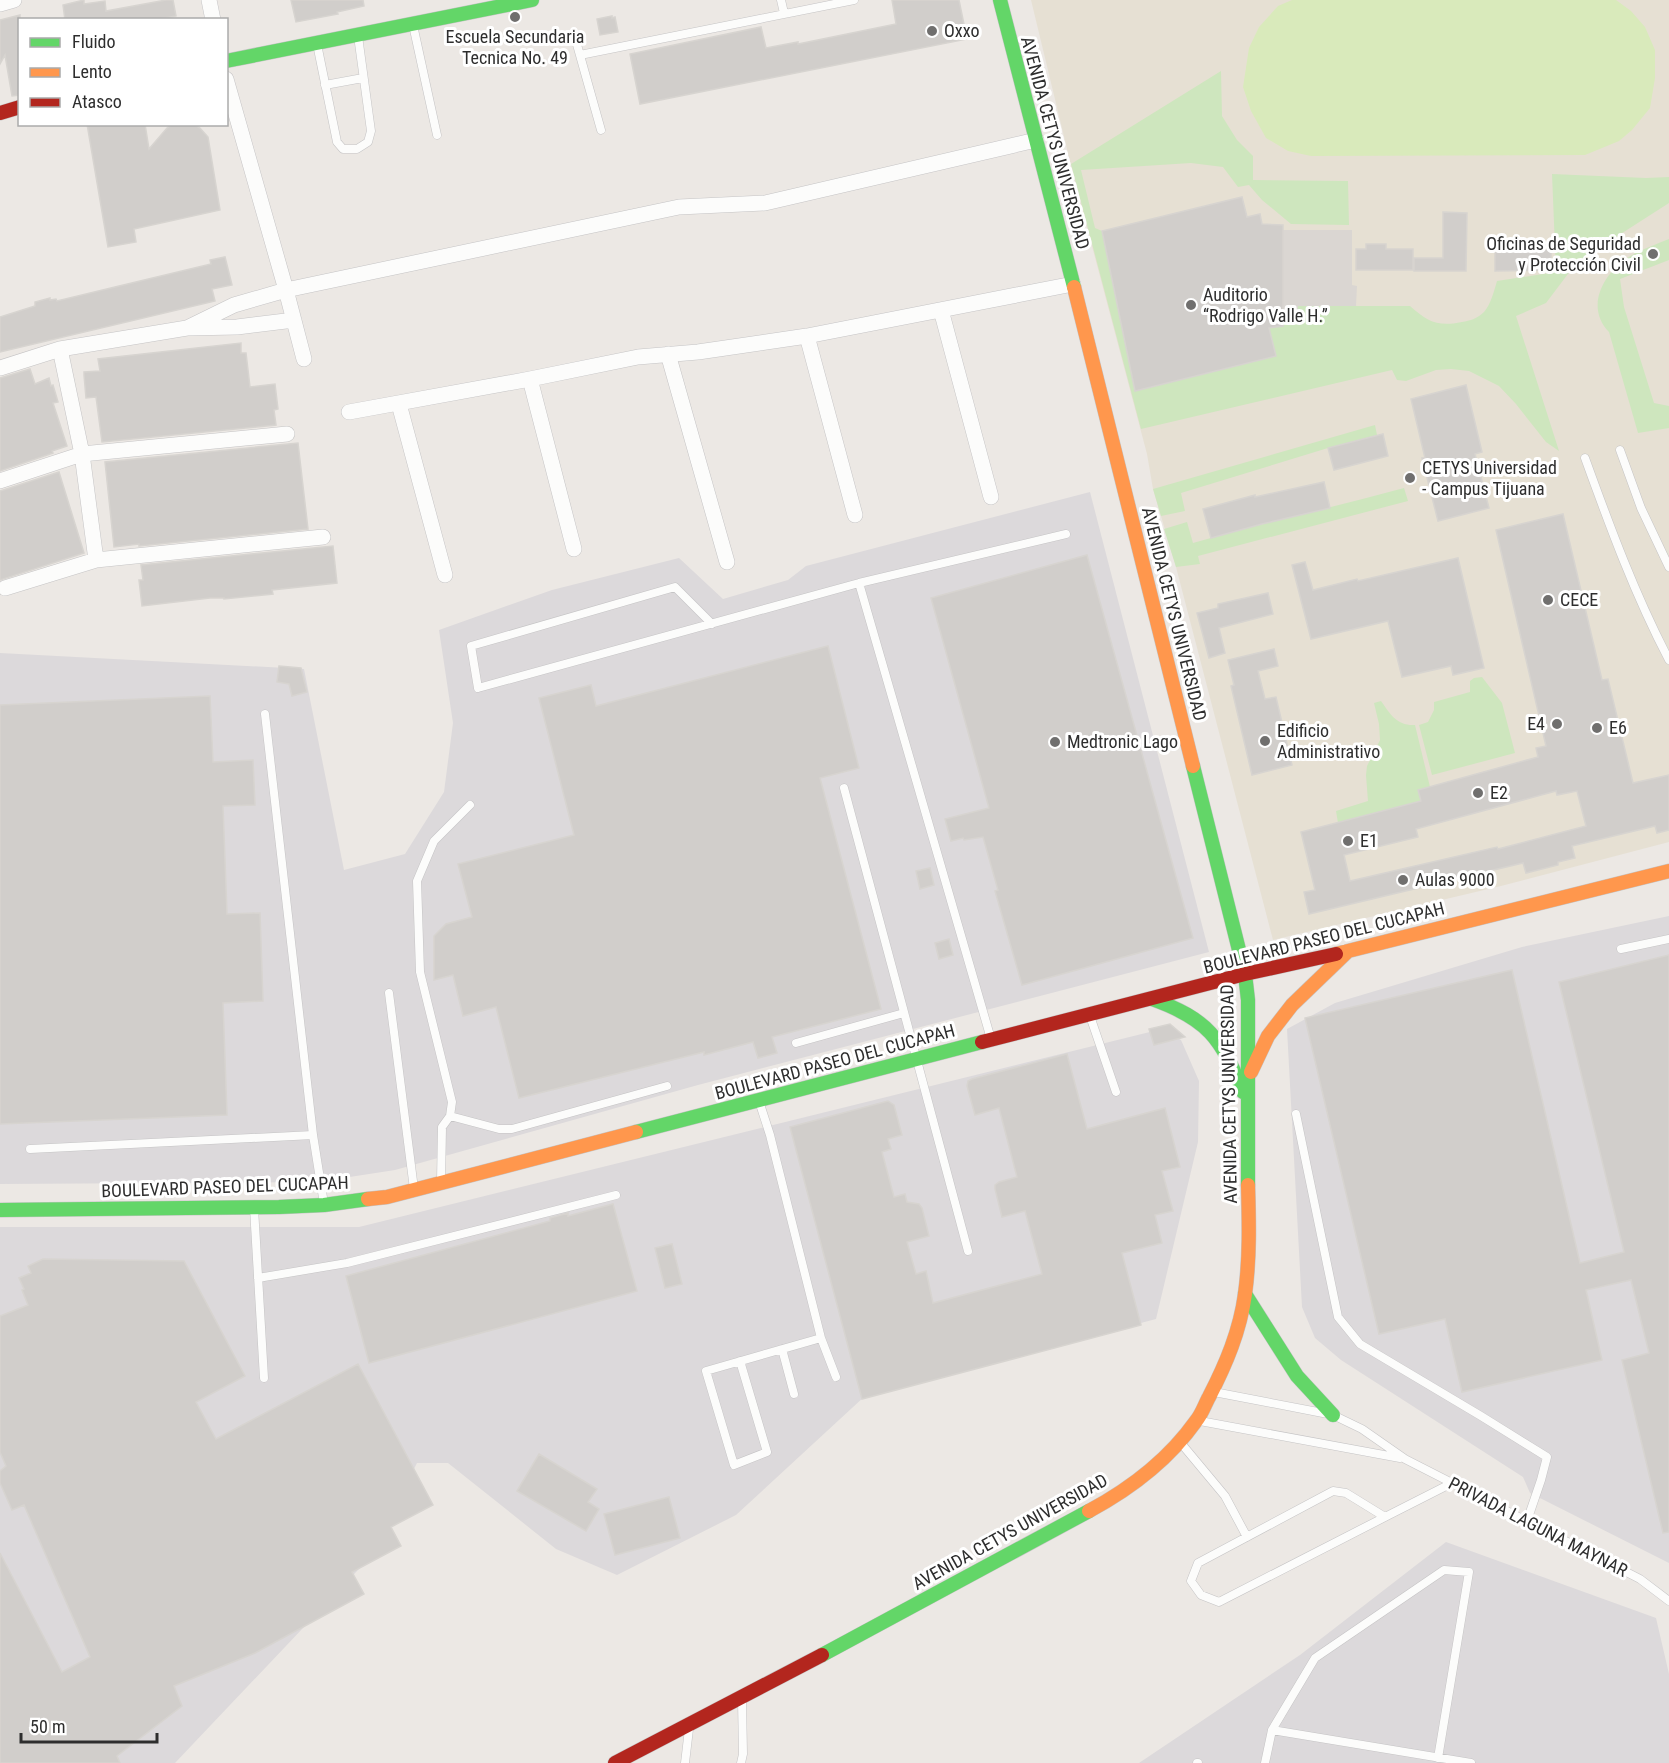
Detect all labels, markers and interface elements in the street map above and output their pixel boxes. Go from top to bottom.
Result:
marker: Escuela Secundaria Tecnica No. 49 [508,10,522,24]
legend [18,18,228,126]
place label: Oxxo [944,20,979,41]
marker: Oxxo [925,24,939,38]
place label: Escuela Secundaria Tecnica No. 49 [446,26,584,68]
text: Fluido [72,31,116,52]
street label: AVENIDA CETYS UNIVERSIDAD [1017,34,1094,252]
text: Lento [72,61,112,82]
text: Atasco [72,91,122,112]
place label: Oficinas de Seguridad y Protección Civil [1486,233,1641,275]
marker: Oficinas de Seguridad y Protección Civil [1646,247,1660,261]
place label: Auditorio “Rodrigo Valle H.” [1203,284,1328,326]
marker: Auditorio “Rodrigo Valle H.” [1184,298,1198,312]
place label: CETYS Universidad - Campus Tijuana [1422,457,1557,499]
marker: CETYS Universidad - Campus Tijuana [1403,471,1417,485]
street label: AVENIDA CETYS UNIVERSIDAD [1138,505,1211,723]
place label: CECE [1560,589,1598,610]
marker: CECE [1541,593,1555,607]
place label: E4 [1527,713,1545,734]
marker: E4 [1550,717,1564,731]
place label: E6 [1609,717,1627,738]
place label: Edificio Administrativo [1277,720,1380,762]
marker: E6 [1590,721,1604,735]
place label: Medtronic Lago [1067,731,1178,752]
marker: Edificio Administrativo [1258,734,1272,748]
marker: Medtronic Lago [1048,735,1062,749]
place label: E2 [1490,782,1508,803]
marker: E2 [1471,786,1485,800]
place label: E1 [1360,830,1378,851]
marker: E1 [1341,834,1355,848]
place label: Aulas 9000 [1415,869,1495,890]
marker: Aulas 9000 [1396,873,1410,887]
street label: BOULEVARD PASEO DEL CUCAPAH [1201,897,1447,978]
street label: AVENIDA CETYS UNIVERSIDAD [1216,984,1241,1204]
street label: BOULEVARD PASEO DEL CUCAPAH [713,1019,957,1104]
street label: BOULEVARD PASEO DEL CUCAPAH [101,1172,349,1201]
street label: AVENIDA CETYS UNIVERSIDAD [909,1469,1111,1594]
street label: PRIVADA LAGUNA MAYNAR [1445,1472,1632,1581]
scale bar [21,1706,158,1744]
text: 50 m [30,1716,65,1737]

